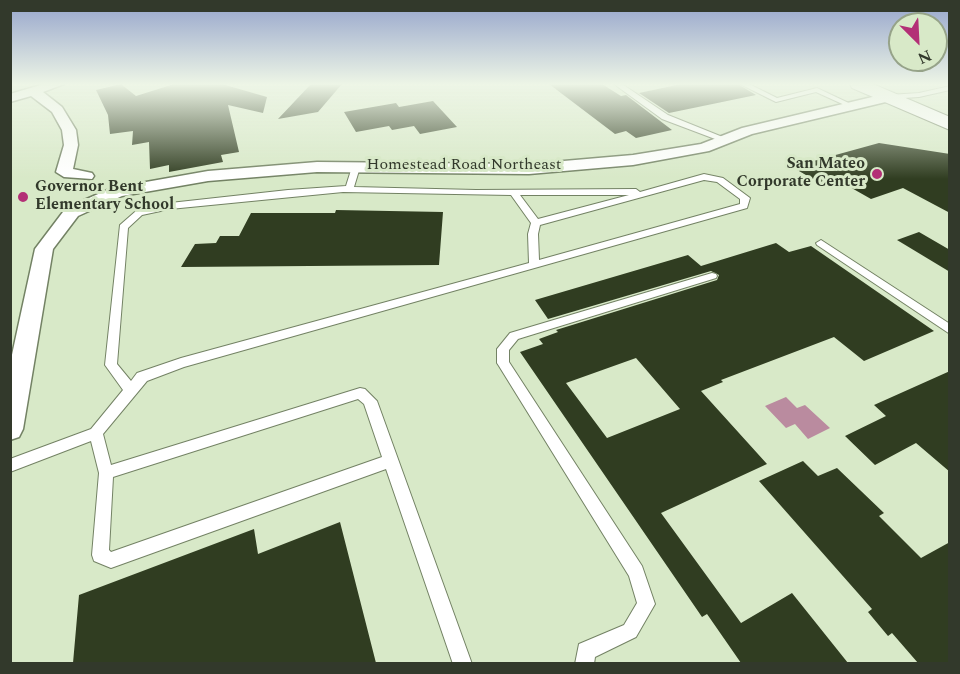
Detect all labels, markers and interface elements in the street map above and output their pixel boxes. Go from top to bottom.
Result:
north arrow [888,12,948,72]
text: N [914,43,935,70]
place label: San Mateo Corporate Center [737,155,865,193]
street label: Homestead Road Northeast [367,156,561,176]
marker: San Mateo Corporate Center [870,167,884,181]
place label: Governor Bent Elementary School [35,178,174,216]
marker: Governor Bent Elementary School [16,190,30,204]

